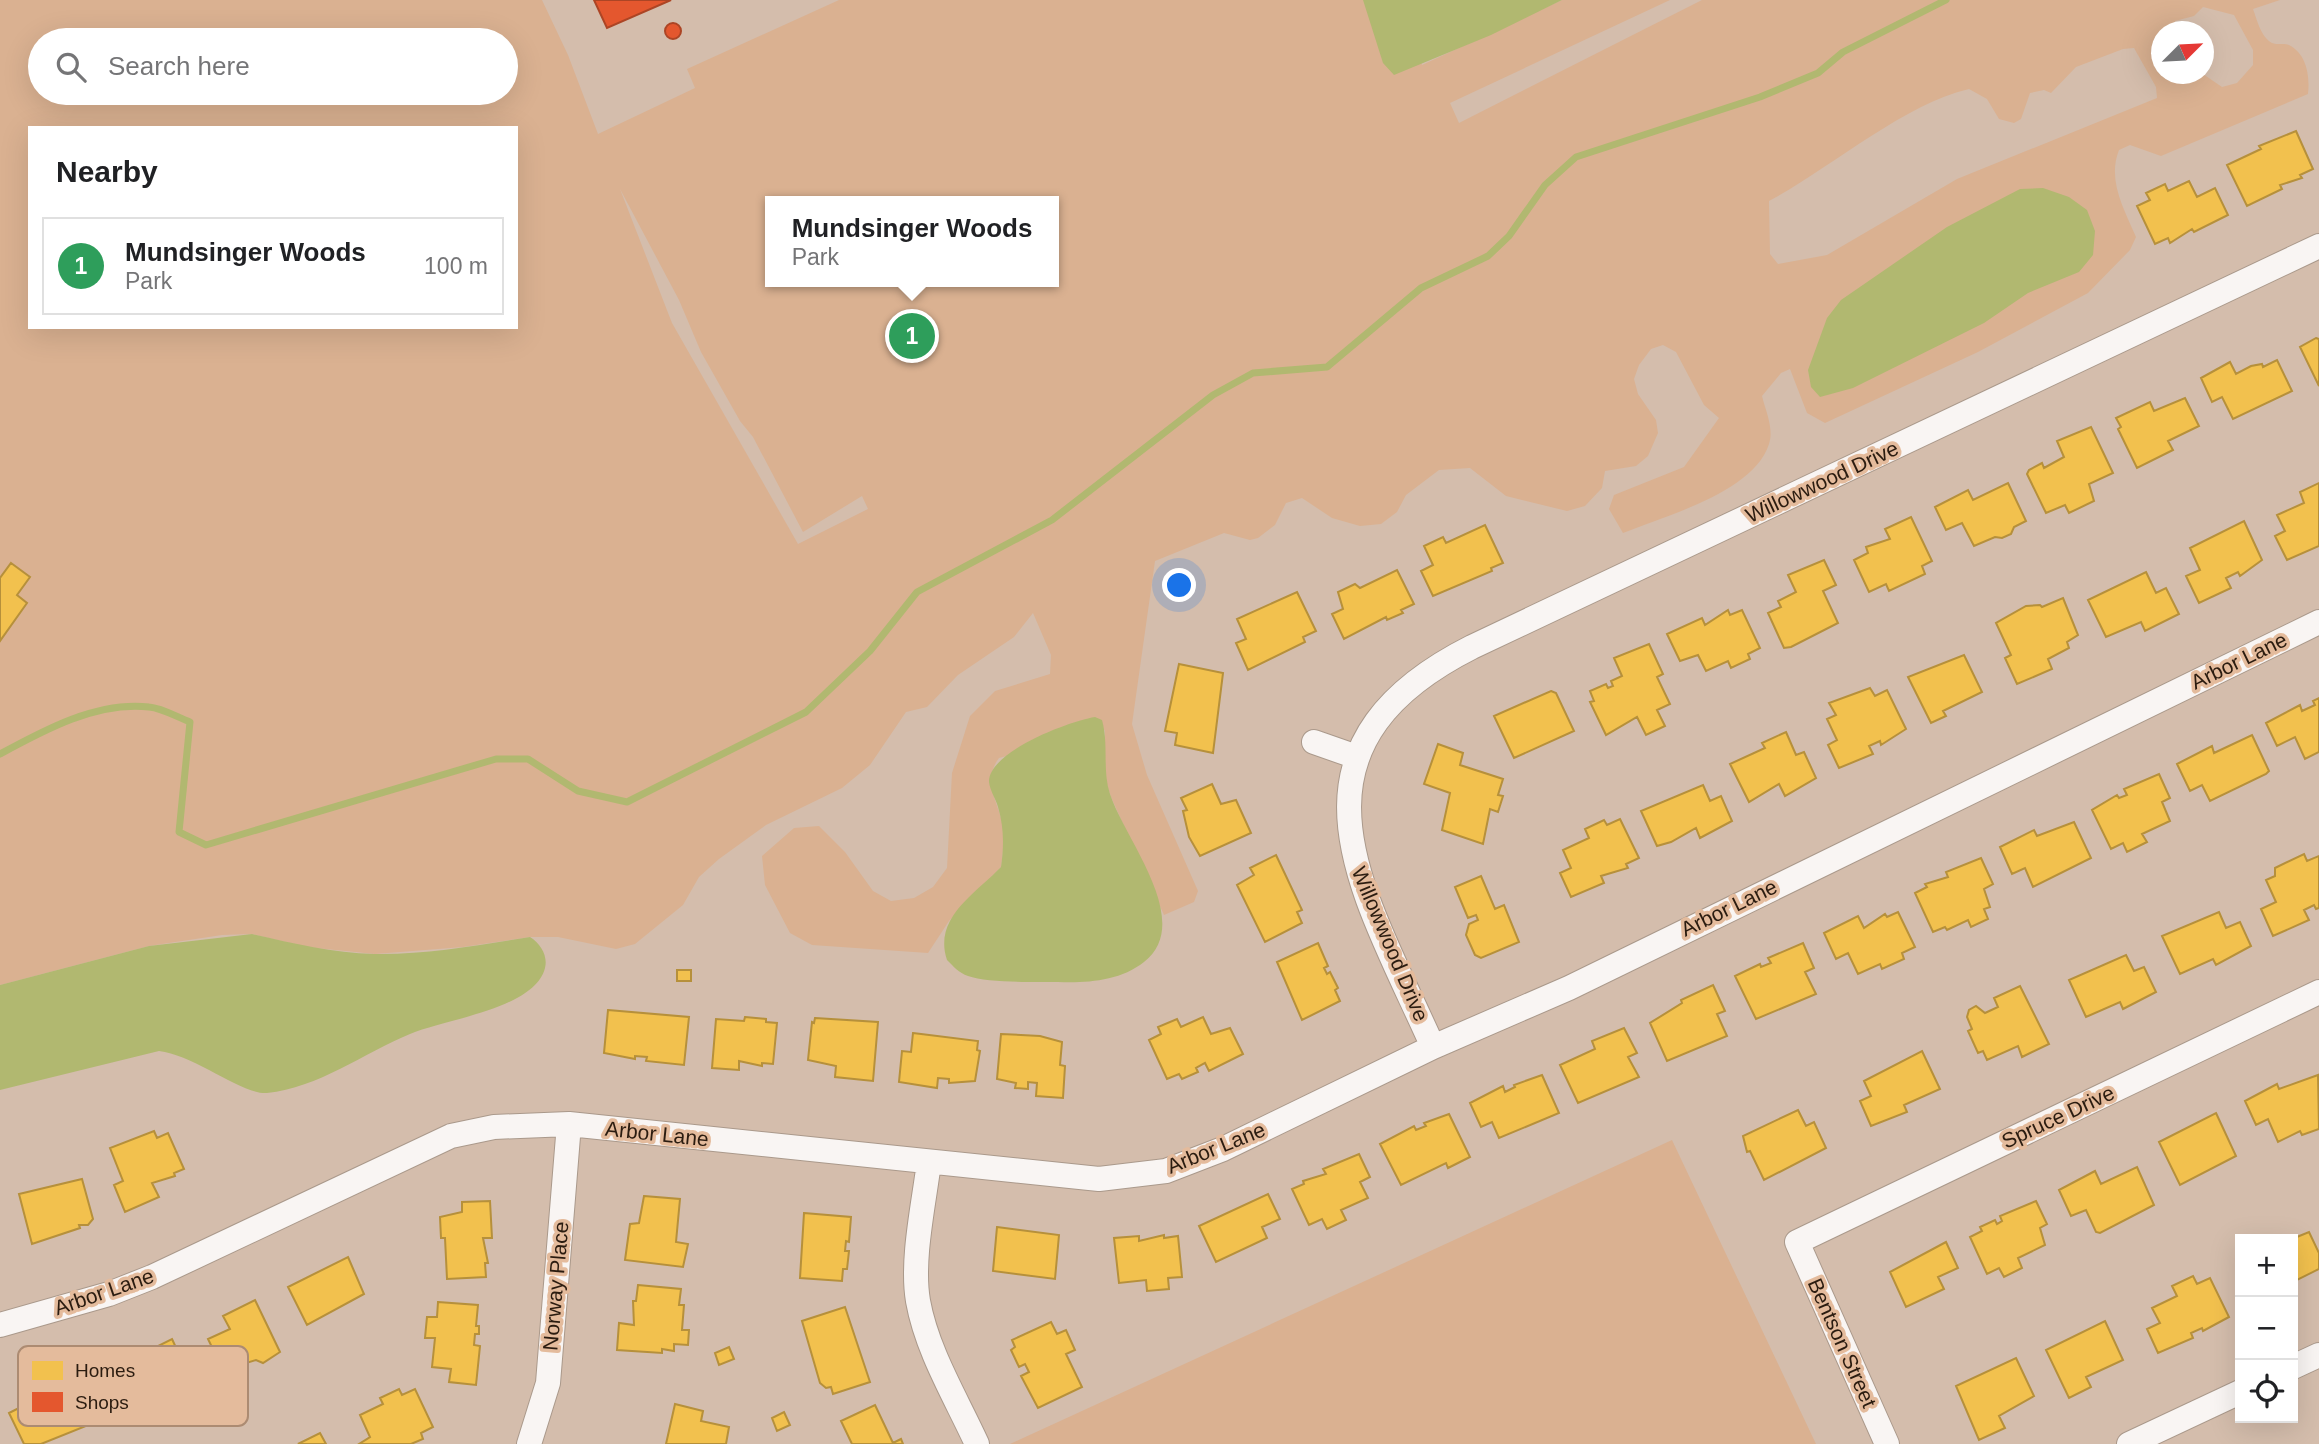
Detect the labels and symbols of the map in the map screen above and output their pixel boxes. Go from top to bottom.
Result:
north arrow [2151,21,2214,84]
pin: 1 [889,310,935,362]
street label: Willowwood Drive [1742,436,1902,527]
your location [1162,568,1196,602]
street label: Arbor Lane [2187,627,2291,694]
street label: Willowwood Drive [1348,863,1433,1025]
street label: Arbor Lane [1677,874,1781,941]
street label: Spruce Drive [1998,1080,2118,1153]
street label: Arbor Lane [604,1117,710,1150]
street label: Arbor Lane [1163,1117,1268,1178]
street label: Norway Place [538,1220,573,1351]
street label: Arbor Lane [51,1264,157,1319]
street label: Bentson Street [1804,1275,1881,1411]
legend [18,1346,248,1426]
text: Homes [75,1360,135,1381]
text: Shops [75,1392,129,1413]

